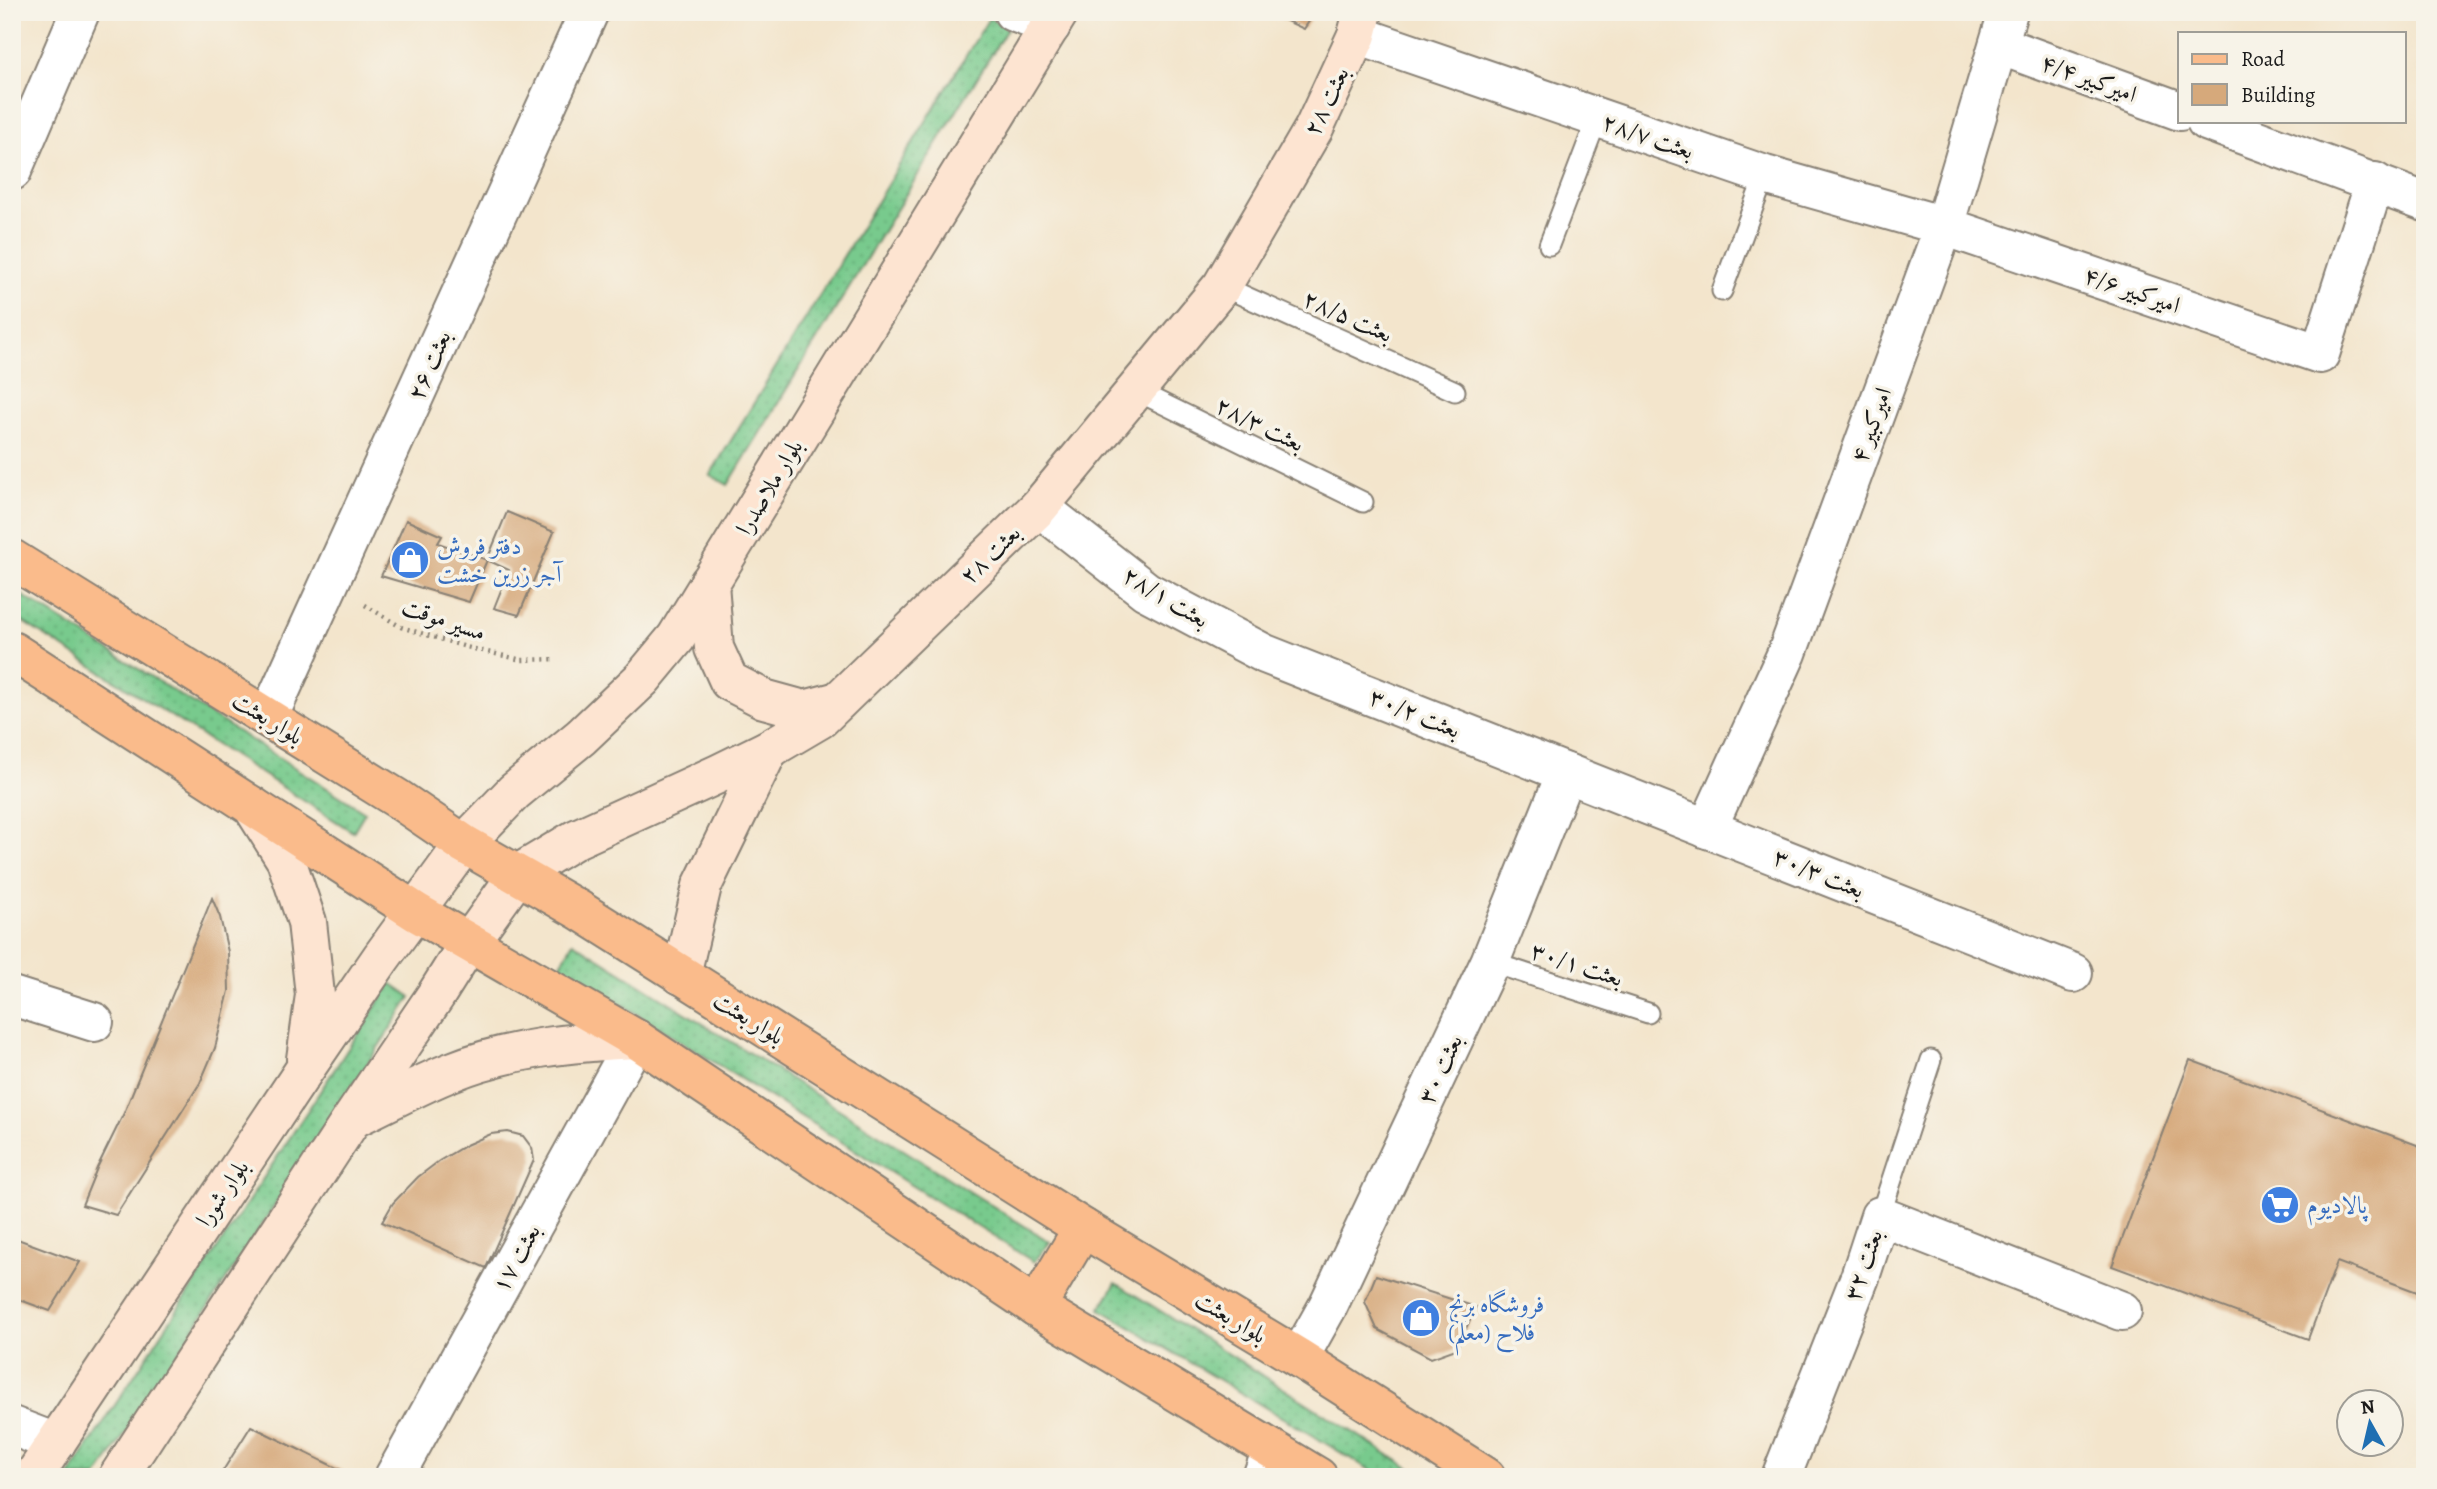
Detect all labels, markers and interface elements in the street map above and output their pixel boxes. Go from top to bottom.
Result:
legend [2178,32,2406,122]
text: Road [2241,45,2285,73]
street label: امیرکبیر ۴/۴ [2037,46,2141,110]
street label: بعثت ۲۸ [1296,61,1356,141]
text: Building [2241,81,2316,109]
street label: بعثت ۲۸/۷ [1598,105,1698,167]
street label: امیرکبیر ۴/۶ [2080,259,2184,321]
street label: بعثت ۲۸/۵ [1298,282,1398,350]
street label: بعثت ۲۶ [399,325,459,405]
street label: امیرکبیر ۴ [1843,383,1899,467]
street label: بعثت ۲۸/۳ [1210,389,1310,459]
street label: بلوار ملاصدرا [728,433,810,541]
street label: بعثت ۲۸ [953,517,1027,591]
place label: دفتر فروش آجر زرین خشت [437,530,564,590]
shop icon: دفتر فروش آجر زرین خشت [389,539,431,581]
street label: بعثت ۲۸/۱ [1117,559,1215,635]
street label: مسیر موقت [398,590,490,648]
street label: بعثت ۳۰/۲ [1365,680,1465,746]
street label: بلوار بعثت [226,684,310,752]
street label: بعثت ۳۰/۳ [1769,840,1869,906]
street label: بعثت ۳۰/۱ [1527,934,1627,994]
street label: بلوار بعثت [707,984,791,1052]
street label: بعثت ۳۰ [1410,1029,1470,1109]
street label: بلوار شورا [188,1153,256,1233]
supermarket icon: پالادیوم [2259,1184,2301,1226]
place label: پالادیوم [2307,1189,2368,1226]
street label: بعثت ۱۷ [484,1218,548,1298]
street label: بعثت ۳۲ [1836,1225,1890,1305]
street label: بلوار بعثت [1189,1283,1273,1351]
place label: فروشگاه برنج فلاح (معلم) [1448,1288,1544,1356]
shop icon: فروشگاه برنج فلاح (معلم) [1400,1297,1442,1339]
north arrow [2336,1388,2406,1458]
text: N [2359,1393,2377,1421]

